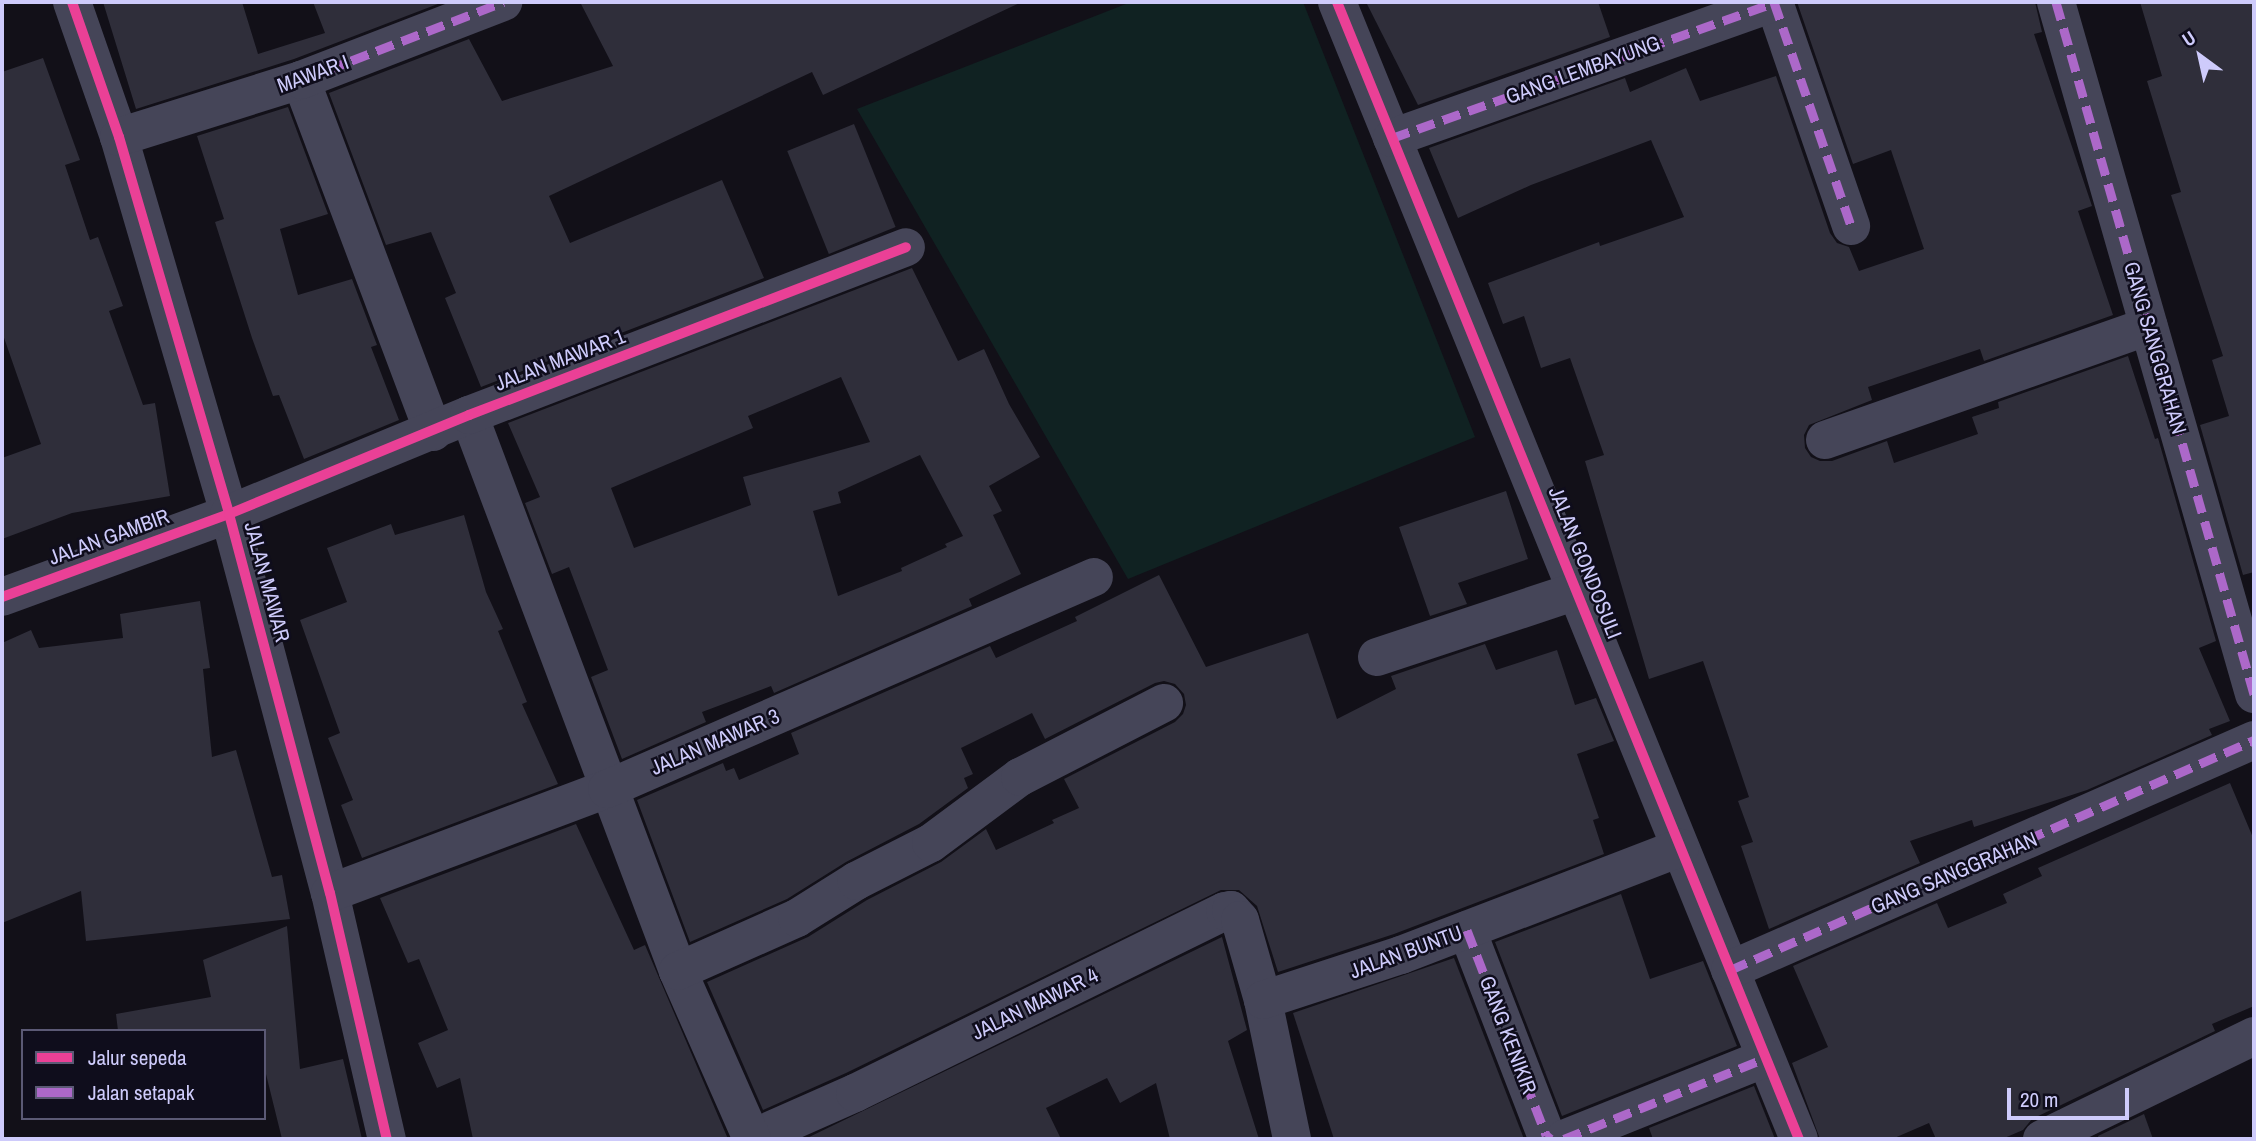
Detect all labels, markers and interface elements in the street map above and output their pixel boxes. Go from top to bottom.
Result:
north arrow [2165,21,2235,91]
text: U [2177,24,2200,52]
street label: GANG LEMBAYUNG [1502,30,1664,110]
street label: MAWAR I [274,49,352,99]
street label: GANG SANGGRAHAN [2118,259,2192,437]
street label: JALAN MAWAR 1 [491,324,629,396]
street label: JALAN GONDOSULI [1543,483,1627,643]
street label: JALAN GAMBIR [45,504,173,570]
street label: JALAN MAWAR [239,519,295,645]
street label: JALAN MAWAR 3 [647,704,783,780]
street label: GANG SANGGRAHAN [1867,827,2041,919]
street label: JALAN BUNTU [1346,920,1466,984]
street label: JALAN MAWAR 4 [968,963,1102,1045]
street label: GANG KENIKIR [1474,972,1542,1098]
legend [21,1029,266,1120]
text: Jalur sepeda [88,1043,187,1072]
scale bar [2011,1074,2134,1118]
text: Jalan setapak [88,1078,194,1107]
text: 20 m [2020,1085,2058,1114]

